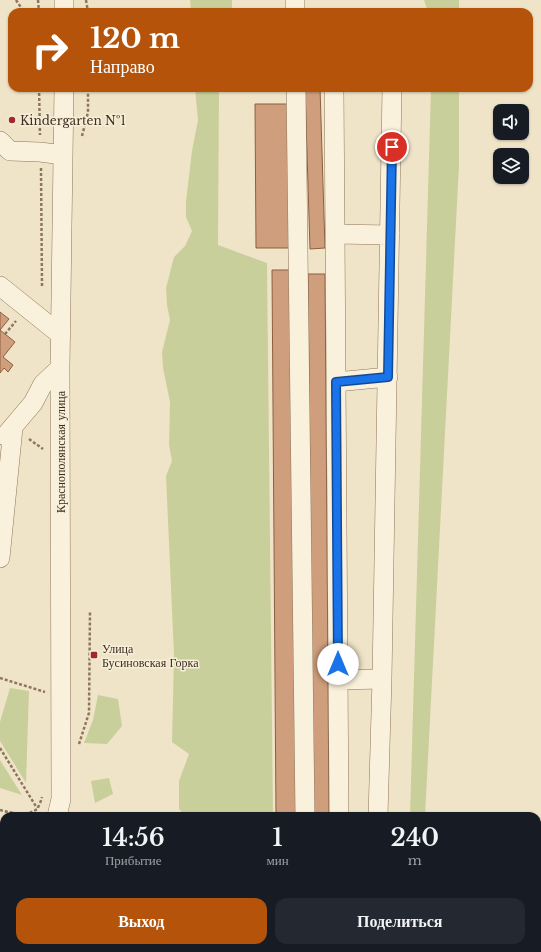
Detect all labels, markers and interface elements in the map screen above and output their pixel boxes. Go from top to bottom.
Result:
text: 120 m [90,21,180,56]
icon: right [24,24,76,76]
text: Направо [90,56,155,78]
map controls [493,104,529,184]
button: sound [493,104,529,140]
place label: Kindergarten №1 [20,113,126,128]
marker: Kindergarten №1 [7,115,17,125]
pin [375,130,409,164]
icon: arrive [381,136,403,158]
button: layers [493,148,529,184]
street label: Краснополянская улица [53,390,68,513]
place label: Улица Бусиновская Горка [102,641,199,670]
position arrow [317,643,359,685]
marker: Улица Бусиновская Горка [89,650,99,660]
text: 14:56 [102,823,165,852]
text: 1 [272,823,283,852]
text: 240 [391,823,439,852]
text: Прибытие [105,852,162,869]
text: мин [267,852,289,869]
text: m [408,852,422,869]
button: Выход [16,898,267,944]
button: Поделиться [275,898,525,944]

